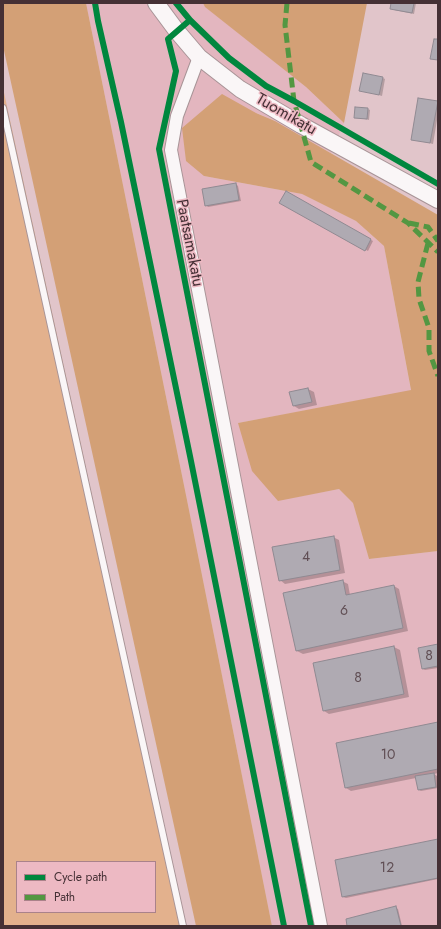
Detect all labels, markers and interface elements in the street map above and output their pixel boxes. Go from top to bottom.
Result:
street label: Tuomikatu [252,90,320,140]
street label: Paatsamakatu [171,198,207,288]
house number: 4 [302,550,310,566]
house number: 6 [340,604,348,620]
house number: 8 [425,649,433,665]
house number: 8 [354,671,362,687]
house number: 10 [381,748,395,764]
legend [16,861,156,913]
house number: 12 [380,861,394,877]
text: Cycle path [54,868,107,886]
text: Path [54,888,75,906]

